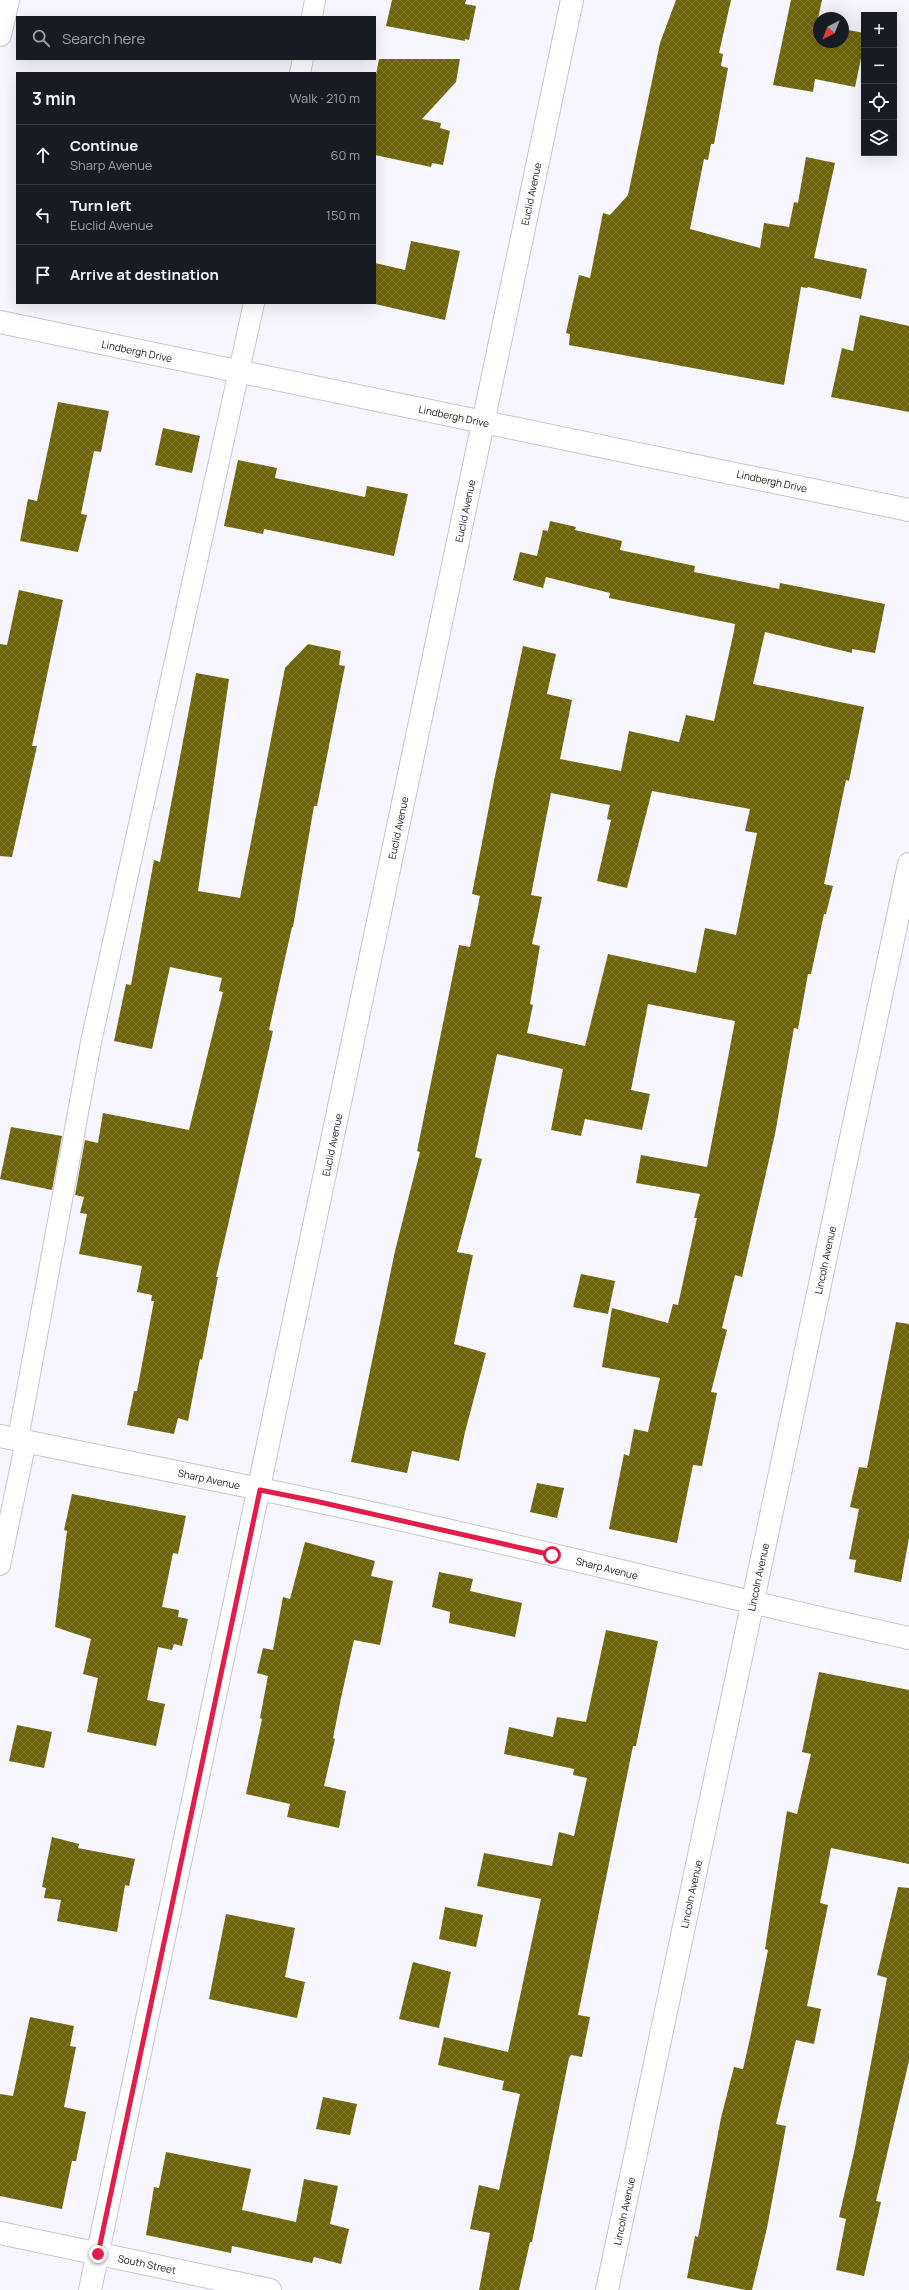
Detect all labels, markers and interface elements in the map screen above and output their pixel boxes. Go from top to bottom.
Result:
north arrow [813,12,849,48]
map controls [861,12,897,156]
button: + [861,12,897,48]
search box [16,16,376,60]
icon: search [30,27,52,49]
text: Search here [62,28,145,49]
button: − [861,48,897,84]
button: locate [861,84,897,120]
text: 3 min [32,87,76,110]
text: Walk · 210 m [290,89,360,107]
button: layers [861,120,897,156]
text: Continue [70,135,138,156]
icon: ahead [32,144,54,166]
text: 60 m [330,146,360,164]
text: Sharp Avenue [70,156,152,174]
street label: Euclid Avenue [518,161,545,227]
text: Turn left [70,195,132,216]
icon: left [32,204,54,226]
text: 150 m [326,206,360,224]
text: Euclid Avenue [70,216,153,234]
icon: arrive [32,264,54,286]
text: Arrive at destination [70,264,219,285]
street label: Lindbergh Drive [100,337,174,365]
street label: Lindbergh Drive [417,402,491,430]
street label: Lindbergh Drive [735,467,809,495]
street label: Euclid Avenue [452,478,479,544]
street label: Euclid Avenue [385,795,412,861]
street label: Euclid Avenue [319,1112,346,1178]
street label: Lincoln Avenue [811,1225,839,1295]
street label: Sharp Avenue [177,1466,242,1492]
street label: Lincoln Avenue [744,1542,772,1612]
route start [543,1546,561,1564]
street label: Sharp Avenue [575,1554,640,1583]
street label: Lincoln Avenue [677,1859,705,1929]
street label: Lincoln Avenue [610,2176,638,2246]
route end [89,2245,107,2263]
street label: South Street [117,2251,177,2277]

